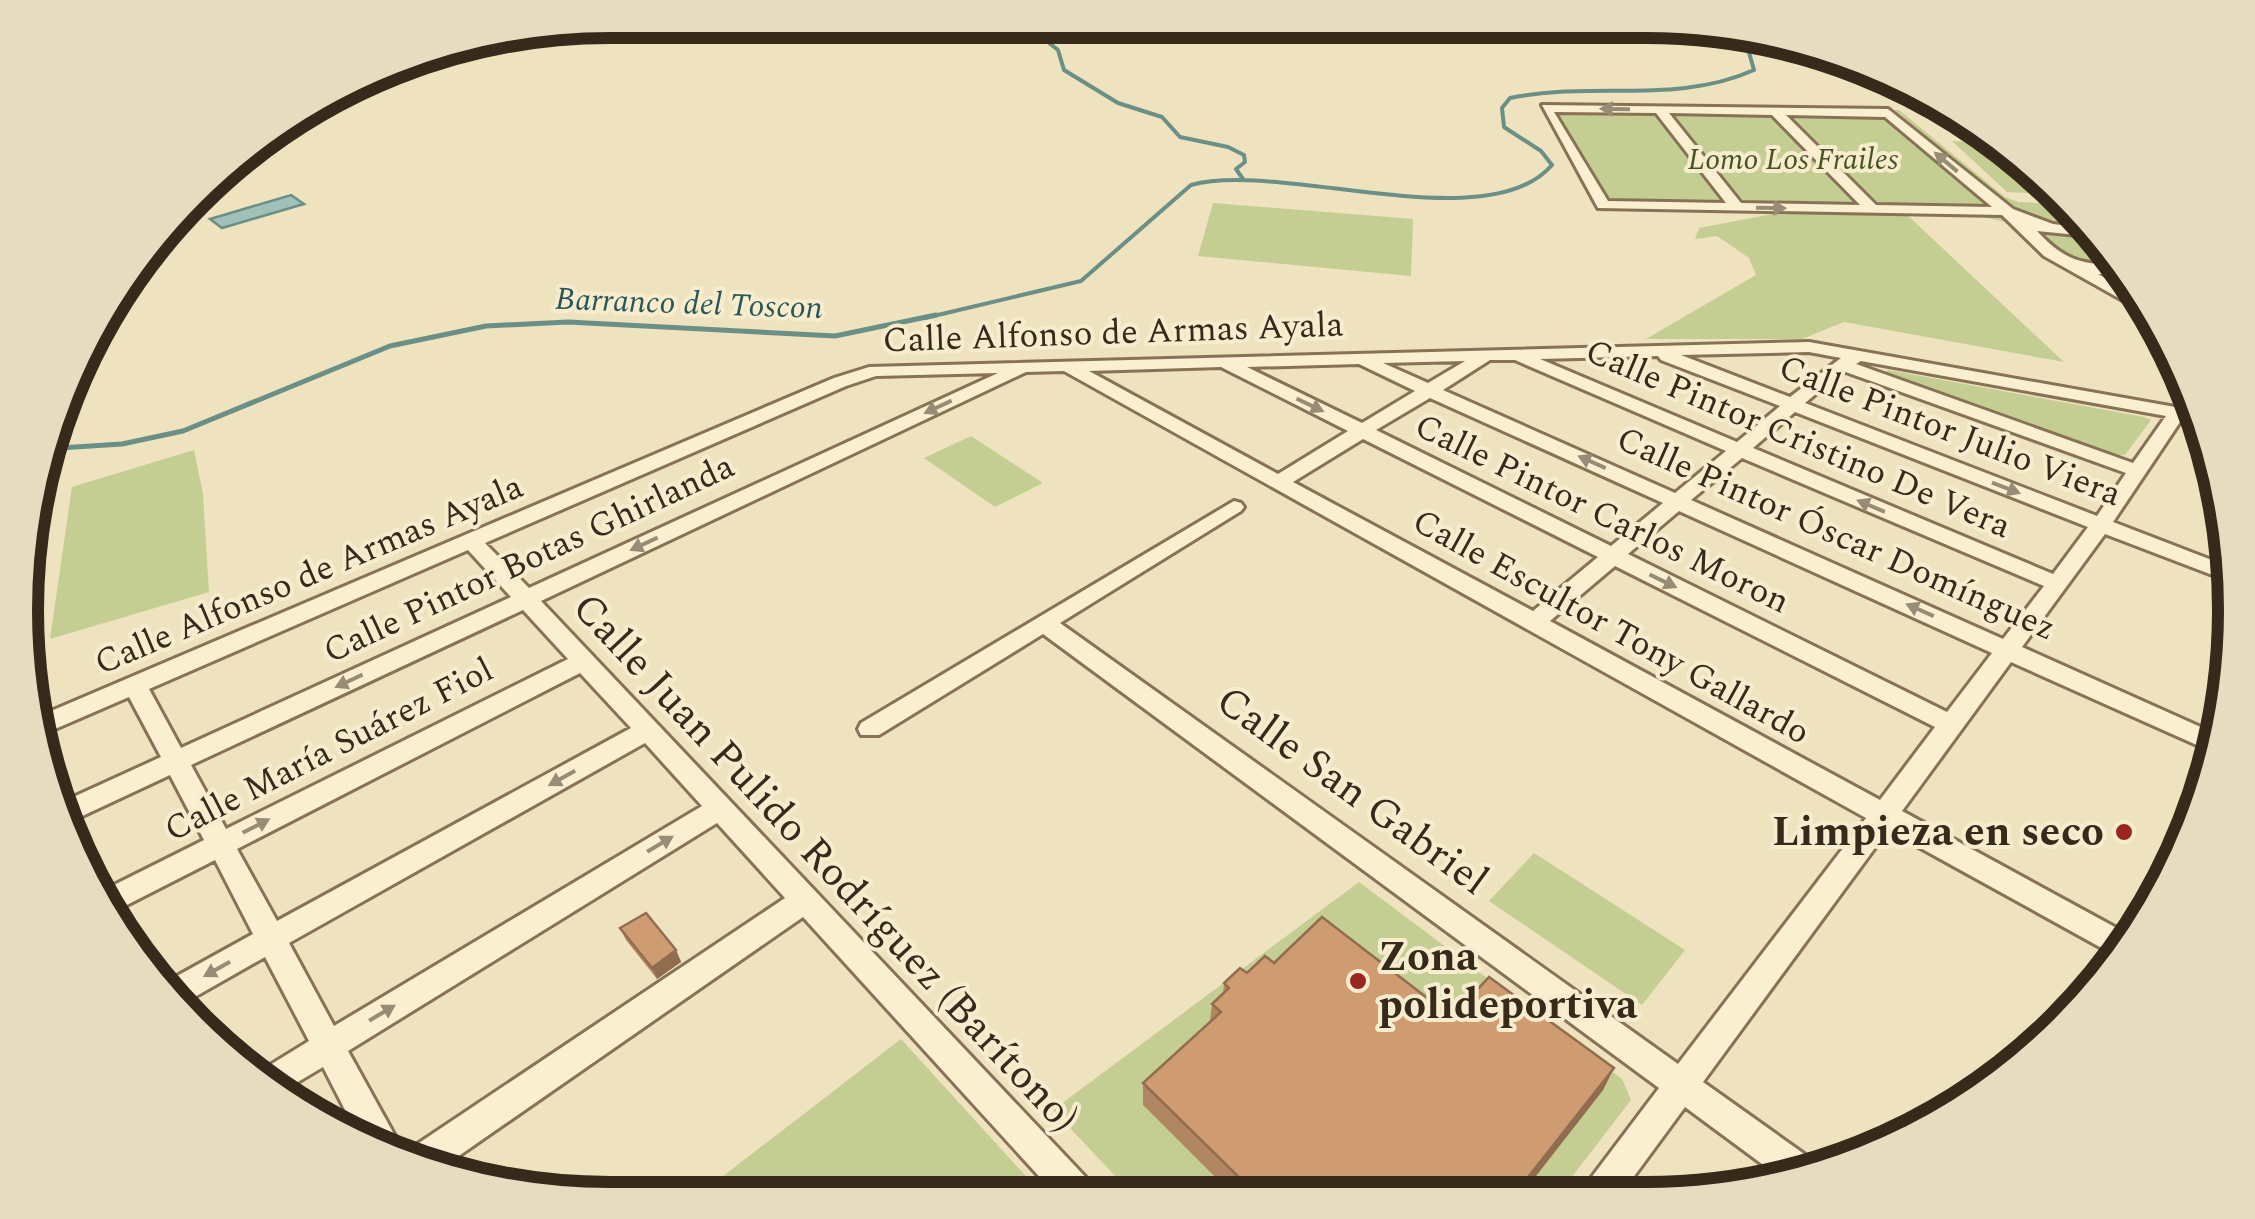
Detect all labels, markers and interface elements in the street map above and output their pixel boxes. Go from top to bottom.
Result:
one-way arrow [1599,101,1631,117]
park label: Lomo Los Frailes [1688,137,1899,183]
one-way arrow [1933,152,1958,173]
one-way arrow [1755,200,1787,216]
water label: Barranco del Toscon [554,275,824,333]
street label: Calle Alfonso de Armas Ayala [882,298,1344,368]
street label: Calle Pintor Cristino De Vera [1577,325,2019,553]
street label: Calle Pintor Julio Viera [1771,341,2129,521]
one-way arrow [1296,396,1325,413]
one-way arrow [923,399,953,415]
street label: Calle Pintor Carlos Moron [1406,400,1798,628]
street label: Calle Pintor Óscar Domínguez [1608,413,2064,655]
street label: Calle Pintor Botas Ghirlanda [315,440,743,678]
one-way arrow [1577,453,1606,470]
street label: Calle Alfonso de Armas Ayala [86,461,532,689]
one-way arrow [1991,481,2021,497]
street label: Calle Escultor Tony Gallardo [1403,495,1819,759]
one-way arrow [1856,497,1886,513]
one-way arrow [629,536,658,552]
one-way arrow [1649,573,1678,590]
street label: Calle Juan Pulido Rodríguez (Barítono) [557,579,1093,1147]
one-way arrow [1905,602,1935,618]
street label: Calle María Suárez Fiol [155,644,503,856]
street label: Calle San Gabriel [1203,670,1501,912]
one-way arrow [334,673,363,690]
one-way arrow [548,769,577,786]
place label: Limpieza en seco [1772,801,2104,864]
one-way arrow [242,818,271,835]
marker: Limpieza en seco [2113,821,2135,843]
one-way arrow [646,836,674,853]
place label: Zona polideportiva [1378,926,1638,1037]
one-way arrow [202,961,231,978]
marker: Zona polideportiva [1347,970,1369,992]
one-way arrow [368,1005,396,1022]

